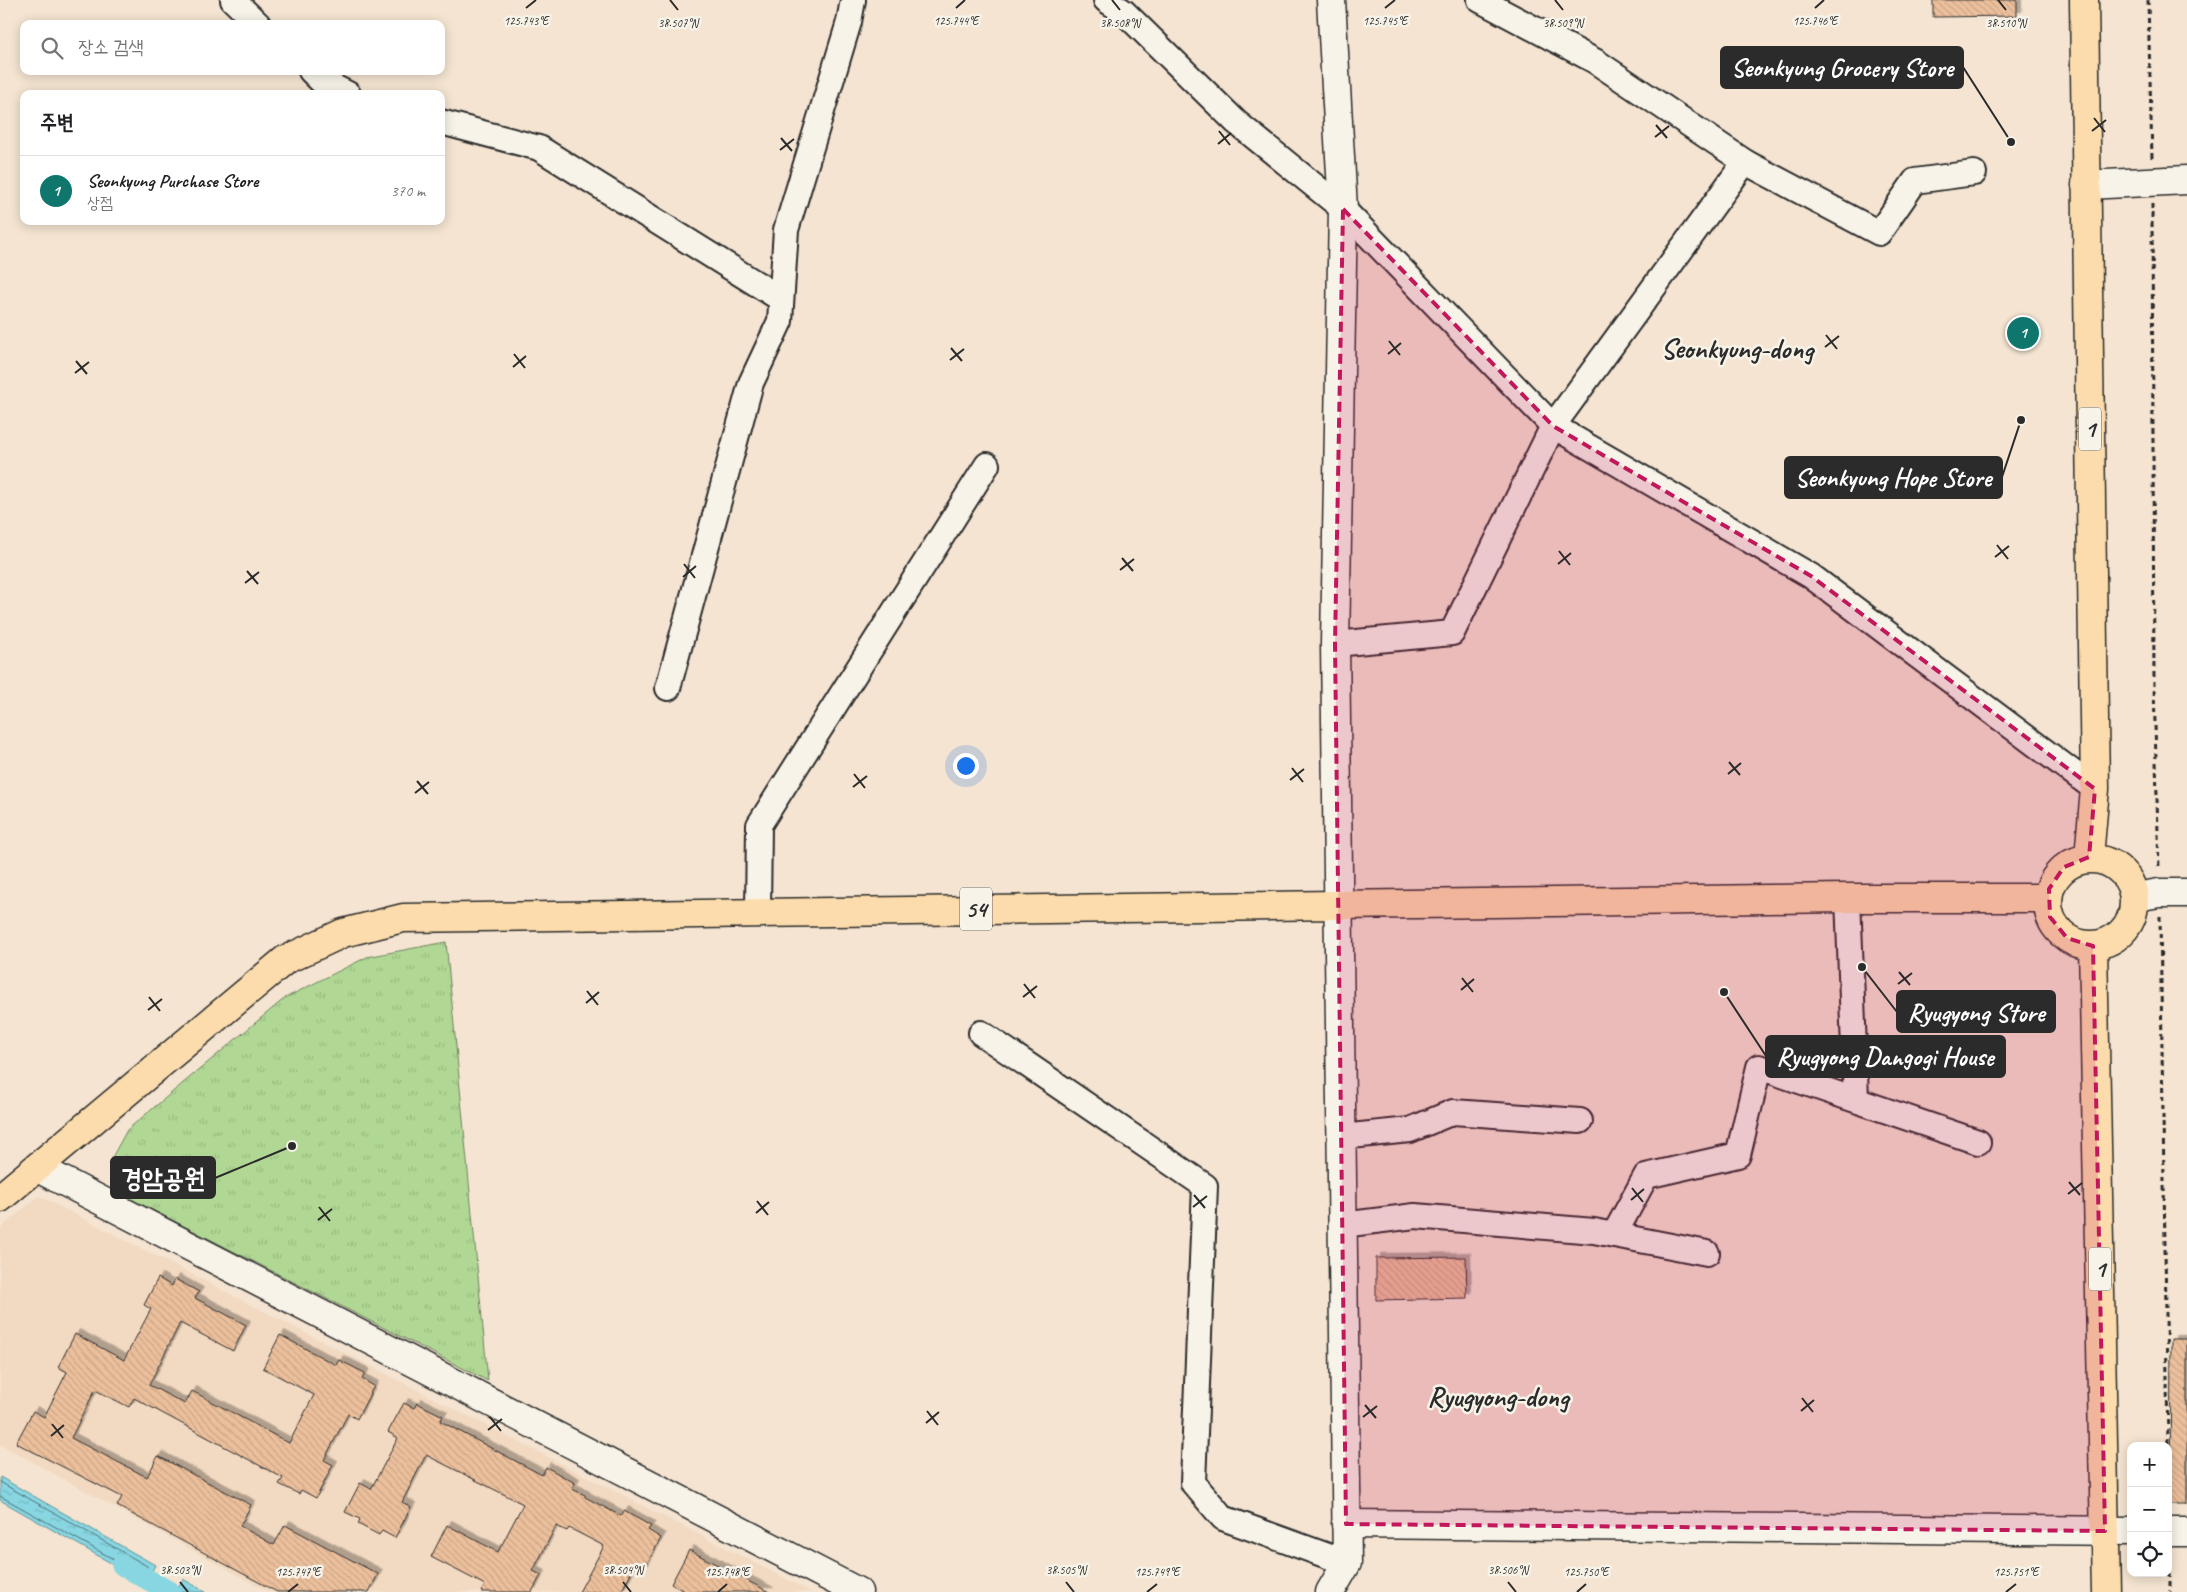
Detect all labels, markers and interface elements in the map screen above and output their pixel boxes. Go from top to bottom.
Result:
text: 125.743°E [504,13,550,29]
text: 125.744°E [934,13,980,29]
text: 125.745°E [1363,13,1409,29]
text: 125.746°E [1793,13,1839,29]
text: 38.507°N [658,15,700,31]
text: 38.508°N [1100,15,1142,31]
text: 38.509°N [1543,15,1585,31]
text: 38.510°N [1986,15,2028,31]
search box [20,20,445,75]
icon: search [38,34,66,62]
text: 장소 검색 [78,35,144,59]
callout: Seonkyung Grocery Store [1721,47,1963,88]
text: Seonkyung Grocery Store [1731,51,1955,84]
text: 주변 [40,109,74,135]
text: Seonkyung Purchase Store [87,169,258,193]
text: 1 [52,181,60,201]
text: 370 m [391,181,425,201]
text: 상점 [87,193,113,213]
pin: 1 [2007,314,2039,352]
district label: Seonkyung-dong [1661,331,1816,366]
road number: 1 [2079,408,2101,450]
callout: Seonkyung Hope Store [1785,457,2002,498]
text: Seonkyung Hope Store [1795,461,1993,494]
your location [953,753,979,779]
road number: 54 [960,888,992,931]
callout: Ryugyong Store [1897,991,2055,1032]
text: Ryugyong Store [1908,996,2047,1029]
callout: Ryugyong Dangogi House [1766,1036,2005,1077]
text: Ryugyong Dangogi House [1776,1040,1996,1073]
callout: 경암공원 [111,1157,215,1198]
text: 경암공원 [121,1162,205,1195]
road number: 1 [2089,1248,2111,1290]
district label: Ryugyong-dong [1427,1379,1572,1414]
map controls [2127,1442,2172,1577]
button: + [2127,1442,2172,1487]
button: − [2127,1487,2172,1532]
button: locate [2127,1532,2172,1577]
text: 38.503°N [160,1562,202,1578]
text: 38.504°N [603,1562,645,1578]
text: 38.505°N [1046,1562,1088,1578]
text: 38.506°N [1488,1562,1530,1578]
text: 125.747°E [276,1564,322,1580]
text: 125.748°E [705,1564,751,1580]
text: 125.749°E [1135,1564,1181,1580]
text: 125.750°E [1564,1564,1610,1580]
text: 125.751°E [1994,1564,2040,1580]

